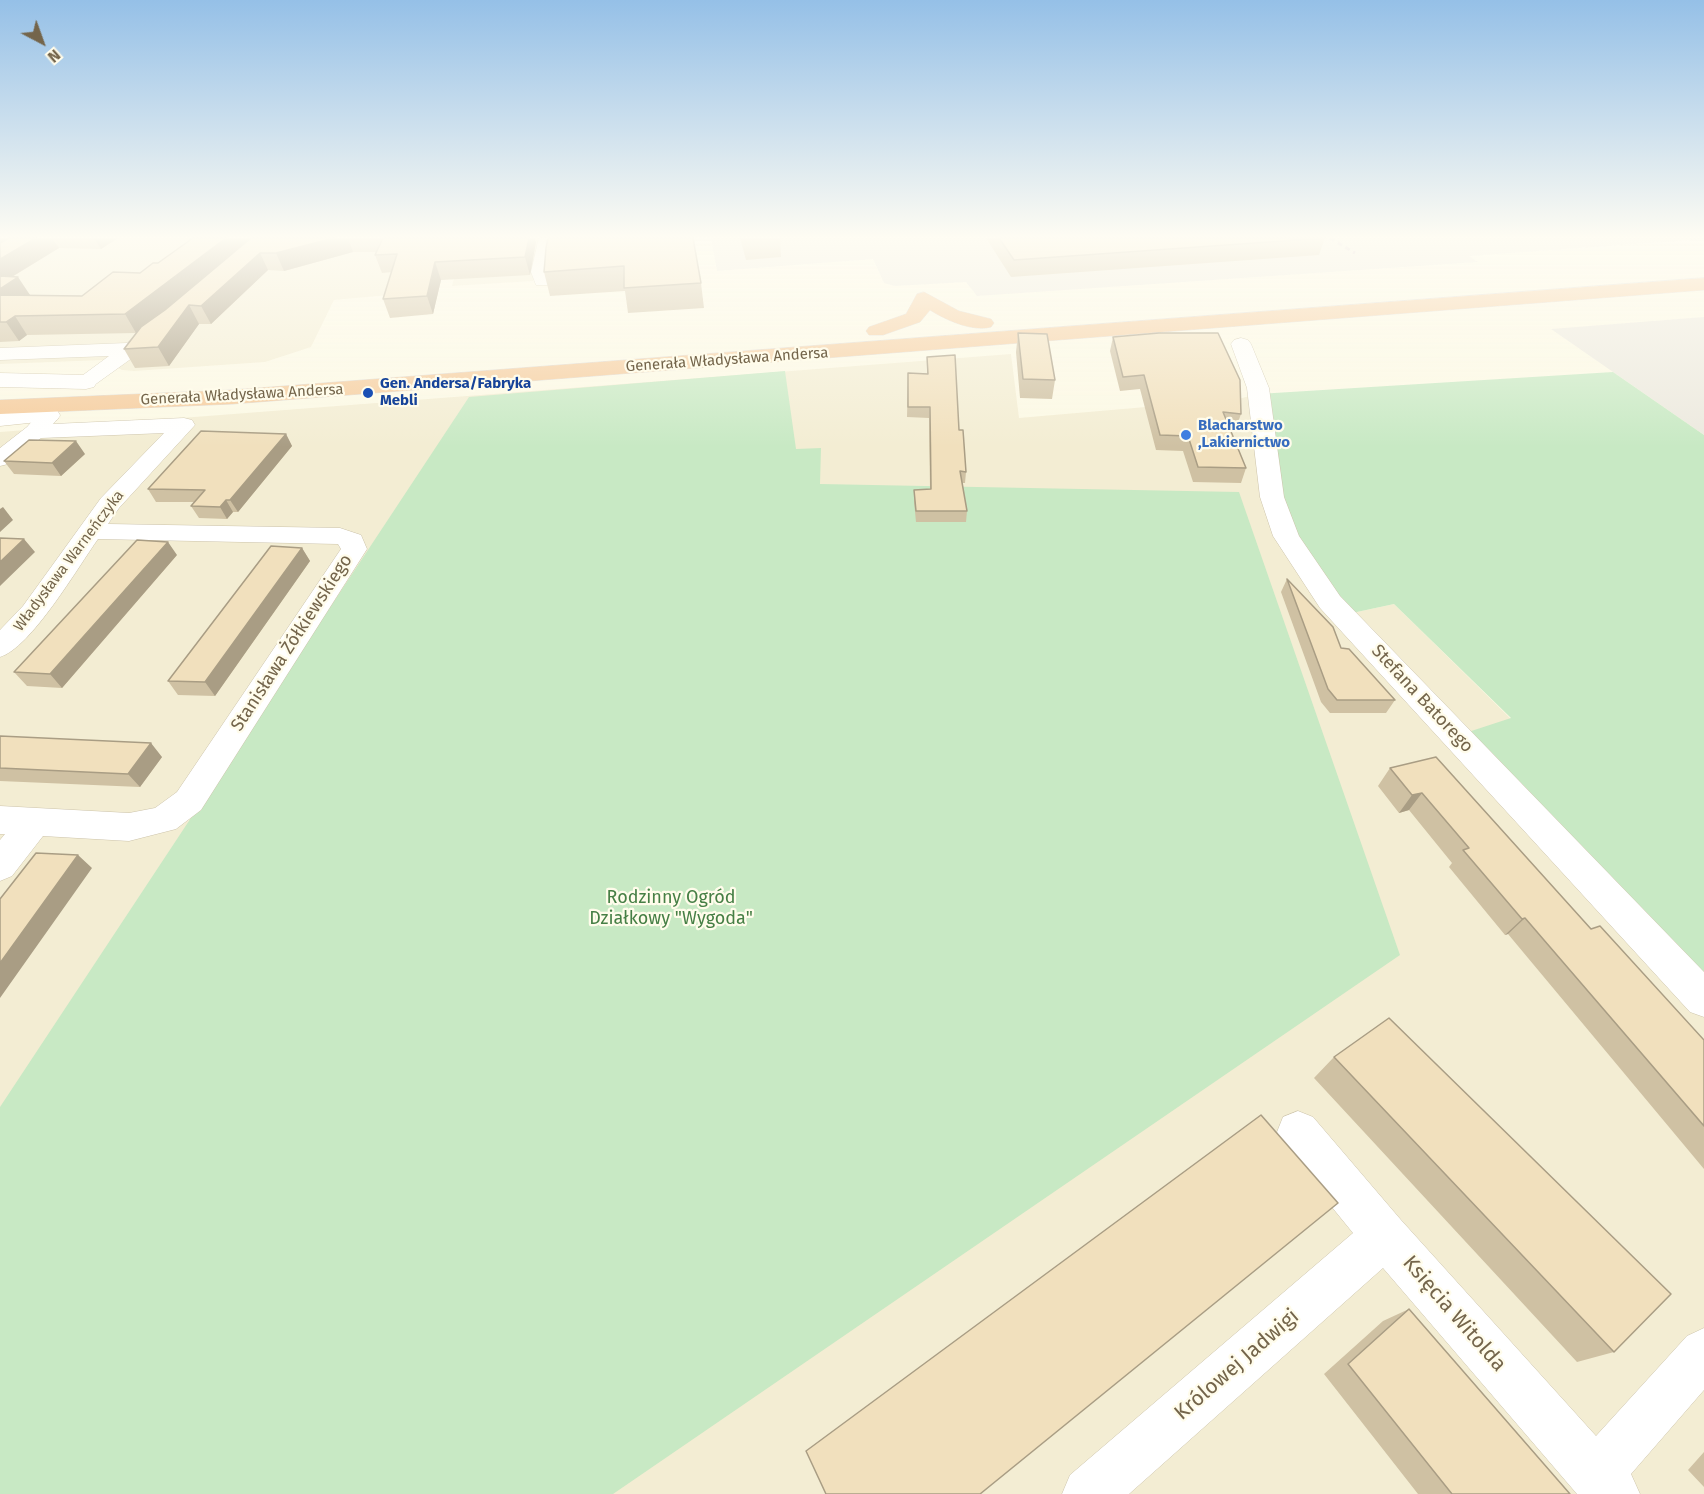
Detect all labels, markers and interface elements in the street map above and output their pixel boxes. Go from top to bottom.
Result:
north arrow [12,12,72,72]
text: N [44,45,64,67]
street label: Generała Władysława Andersa [625,344,829,376]
place label: Gen. Andersa/Fabryka Mebli [380,375,531,410]
street label: Generała Władysława Andersa [140,381,344,409]
marker: Gen. Andersa/Fabryka Mebli [361,386,375,400]
place label: Blacharstwo ,Lakiernictwo [1198,417,1290,452]
marker: Blacharstwo ,Lakiernictwo [1179,428,1193,442]
street label: Władysława Warneńczyka [10,487,128,635]
street label: Stanisława Żółkiewskiego [227,551,357,735]
street label: Stefana Batorego [1366,641,1478,757]
park label: Rodzinny Ogród Działkowy "Wygoda" [589,887,753,930]
street label: Księcia Witolda [1397,1251,1511,1377]
street label: Królowej Jadwigi [1170,1304,1304,1426]

